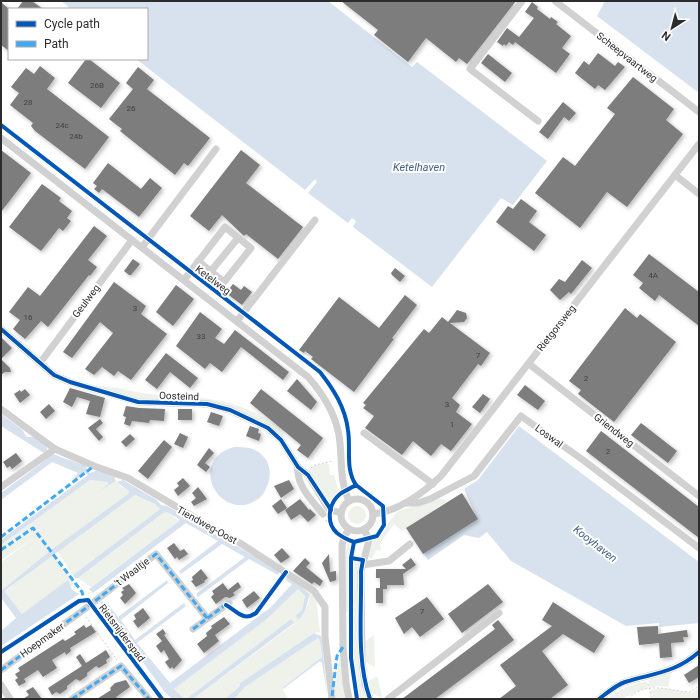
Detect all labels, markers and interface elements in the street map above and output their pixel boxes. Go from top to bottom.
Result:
legend [8,8,148,60]
north arrow [652,8,692,48]
text: Cycle path [44,17,100,31]
text: N [659,28,673,43]
street label: Scheepvaartweg [595,30,659,84]
text: Path [44,37,69,51]
house number: 26B [90,81,104,90]
house number: 28 [24,98,33,107]
house number: 26 [127,104,136,113]
house number: 24c [55,121,69,130]
house number: 24b [69,132,83,141]
water label: Ketelhaven [393,161,445,174]
street label: Ketelweg [193,263,233,297]
house number: 4A [648,271,659,280]
street label: Geulweg [70,282,102,320]
street label: Rietgorsweg [535,303,577,353]
house number: 3 [133,304,137,313]
house number: 16 [24,313,33,322]
house number: 33 [197,332,206,341]
house number: 7 [476,351,481,360]
house number: 2 [584,374,589,383]
street label: Oosteind [159,390,199,402]
house number: 3 [445,400,449,409]
street label: Griendweg [592,411,636,449]
house number: 1 [450,420,454,429]
street label: Loswal [533,422,565,450]
house number: 2 [606,447,611,456]
street label: Tiendweg-Oost [175,504,239,546]
water label: Kooyhaven [571,523,620,565]
street label: 't Waaltje [113,555,151,589]
street label: Rietsnijderspad [97,602,147,664]
house number: 7 [420,607,425,616]
street label: Hoepmaker [18,620,67,660]

